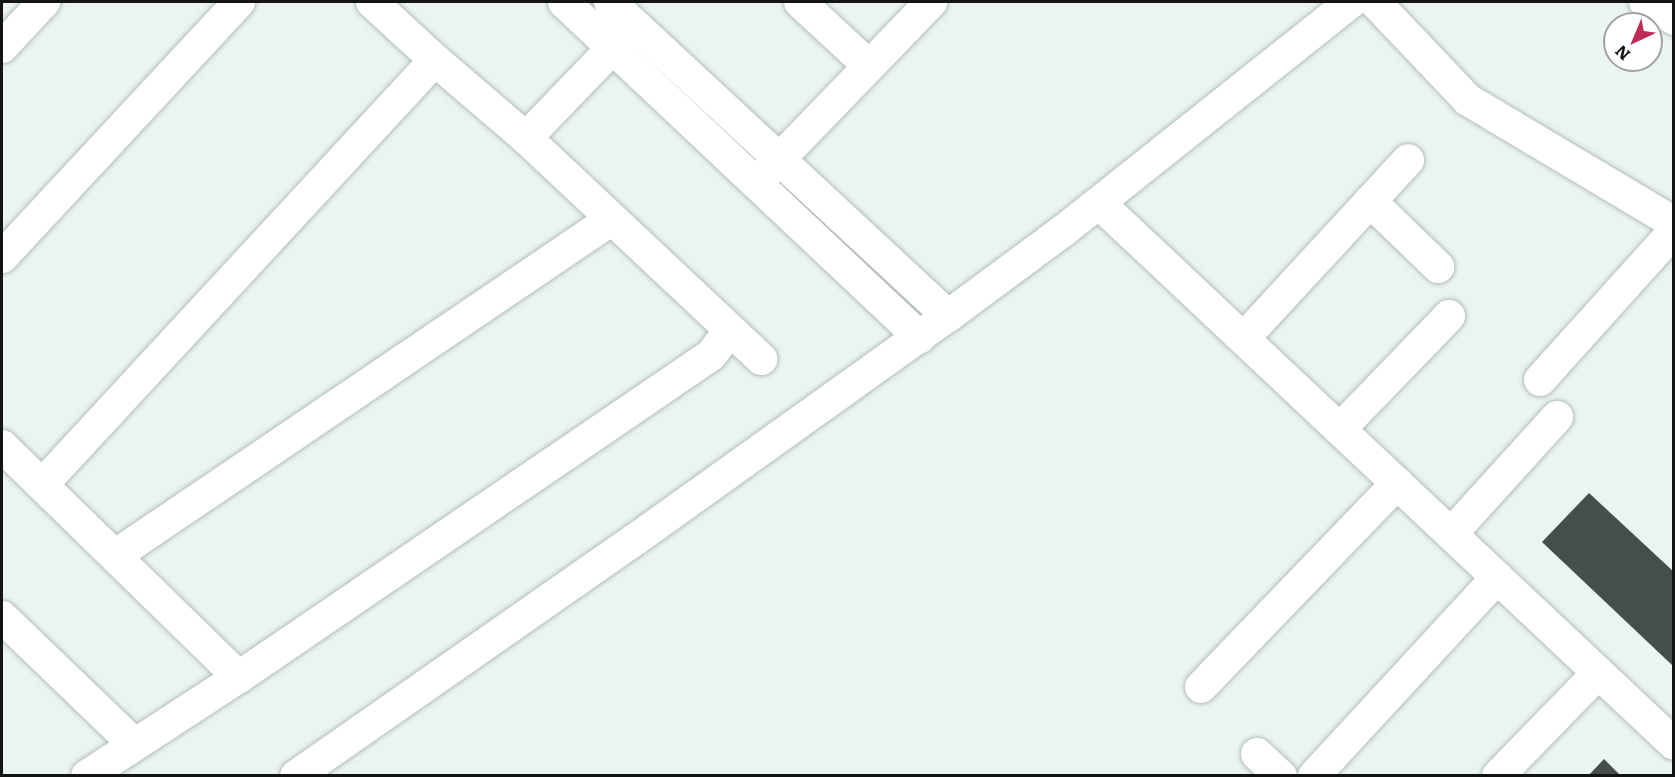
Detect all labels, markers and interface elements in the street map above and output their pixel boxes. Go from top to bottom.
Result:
north arrow [1603,12,1663,72]
text: N [1609,40,1635,67]

